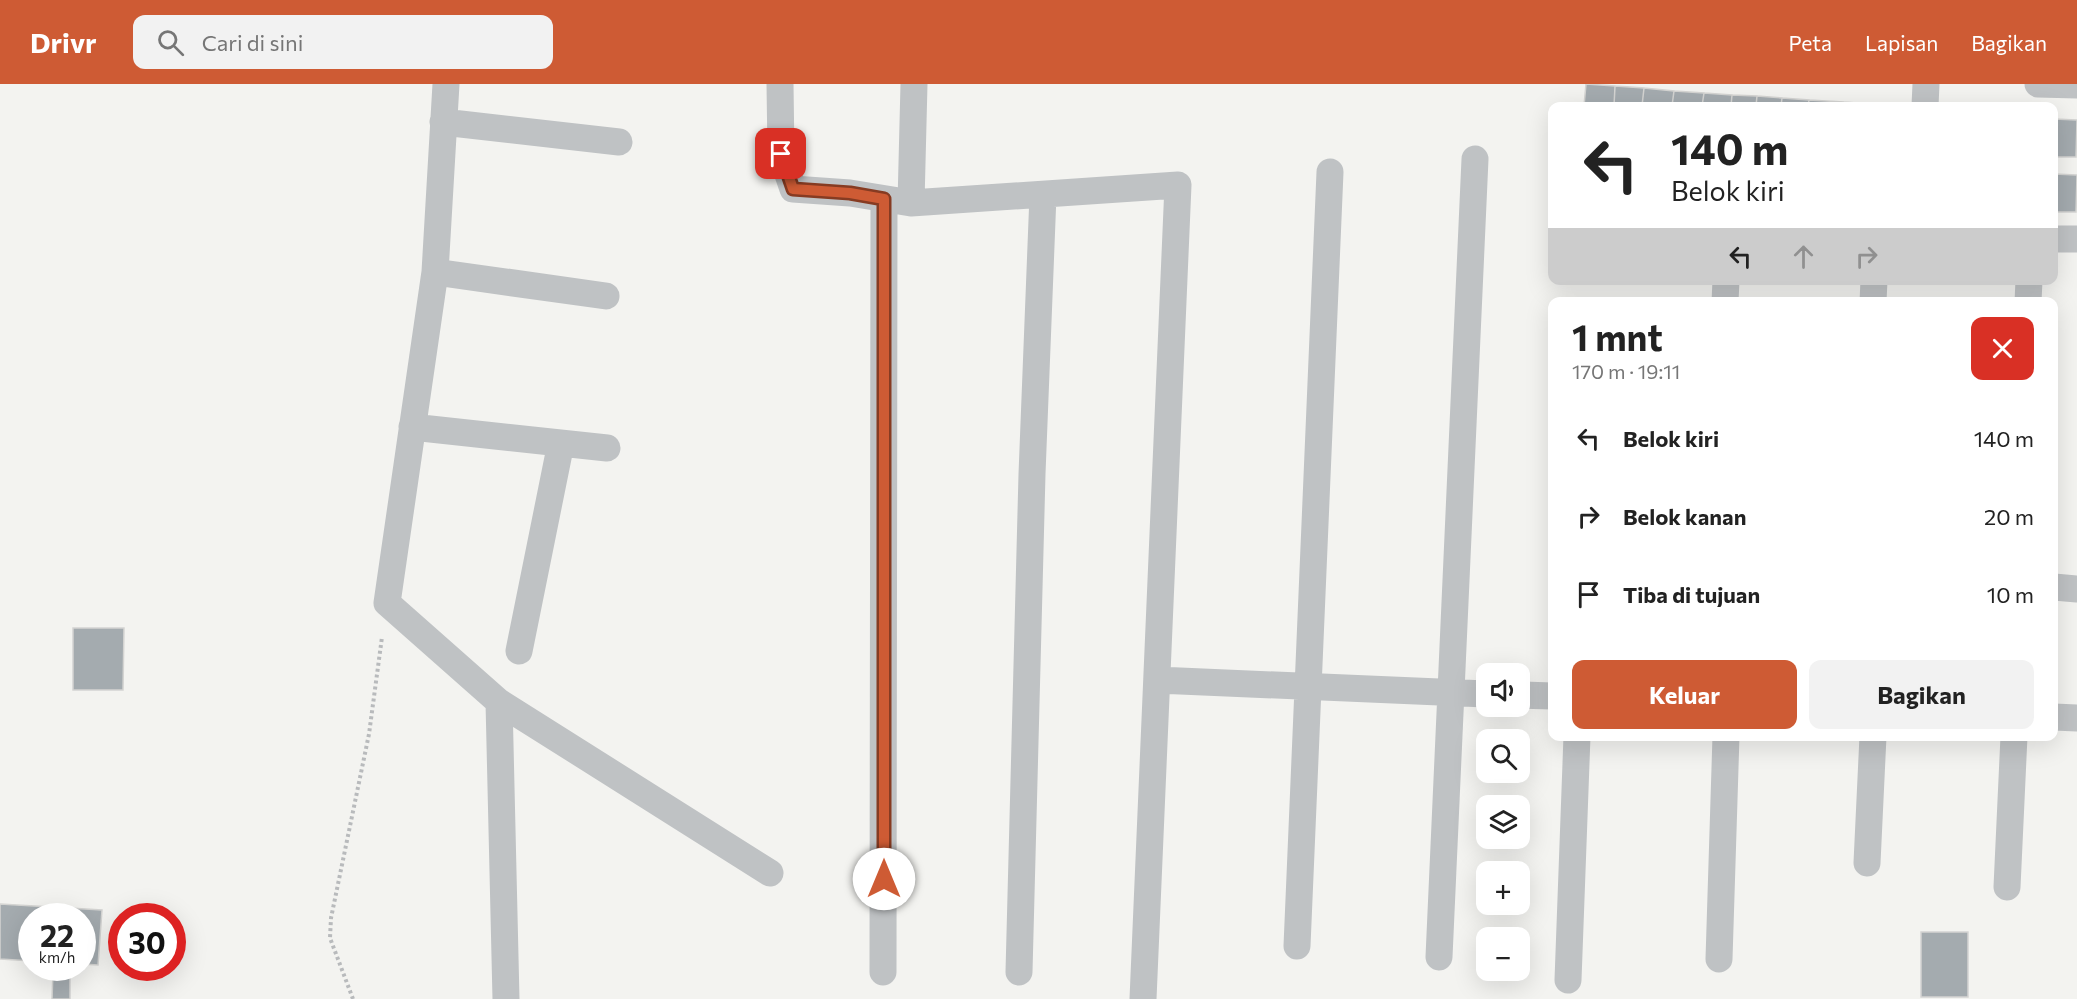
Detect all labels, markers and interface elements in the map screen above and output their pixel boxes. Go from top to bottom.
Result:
search box [133,15,553,69]
text: Drivr [30,25,97,59]
icon: search [154,26,187,59]
text: Cari di sini [202,29,303,56]
text: Peta [1789,30,1832,55]
text: Lapisan [1865,30,1938,55]
text: Bagikan [1971,30,2047,55]
text: 140 m [1671,122,1788,174]
icon: left [1572,126,1650,204]
pin [755,128,806,179]
icon: arrive [764,137,797,170]
text: Belok kiri [1671,174,1785,207]
icon: left [1724,240,1757,273]
icon: ahead [1787,240,1820,273]
icon: right [1850,240,1883,273]
text: 1 mnt [1572,314,1663,358]
button: close [1971,317,2034,380]
text: 170 m · 19:11 [1572,359,1680,383]
icon: left [1572,422,1605,455]
text: Belok kiri [1623,425,1719,452]
text: 140 m [1974,425,2034,452]
icon: right [1572,500,1605,533]
text: Belok kanan [1623,503,1746,530]
text: 20 m [1984,503,2034,530]
icon: arrive [1572,578,1605,611]
text: Tiba di tujuan [1623,581,1760,608]
text: 10 m [1987,581,2034,608]
button: Keluar [1572,660,1797,729]
button: Bagikan [1809,660,2034,729]
map controls [1476,663,1530,981]
button: sound [1476,663,1530,717]
button: search [1476,729,1530,783]
button: layers [1476,795,1530,849]
position arrow [852,847,916,911]
button: + [1476,861,1530,915]
speed limit sign: 30 [108,903,186,981]
text: 22 [40,916,74,953]
button: − [1476,927,1530,981]
text: km/h [39,948,75,966]

